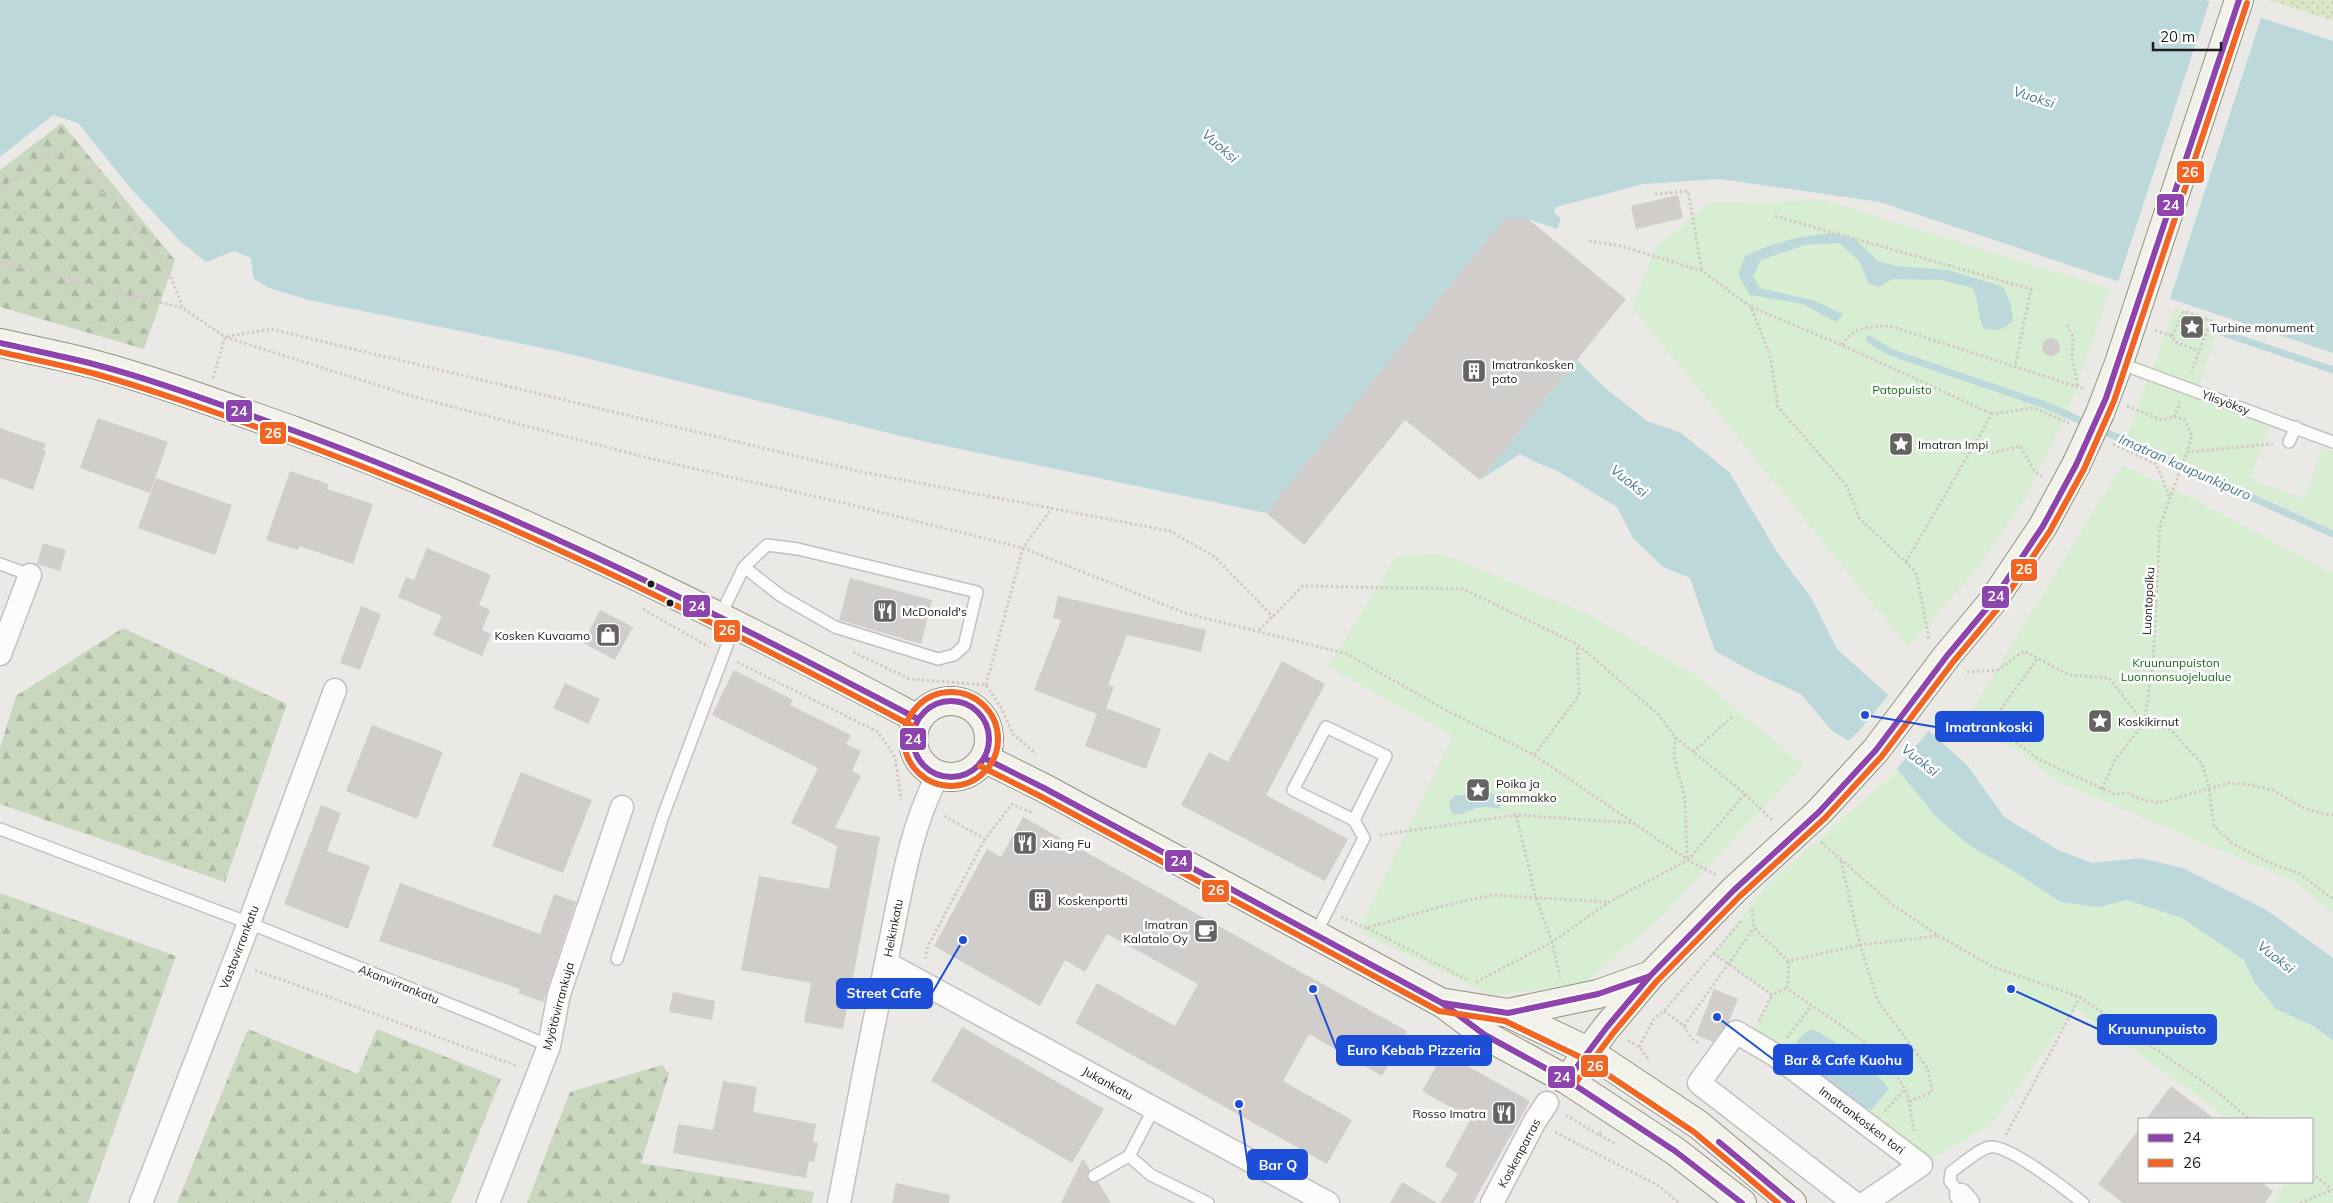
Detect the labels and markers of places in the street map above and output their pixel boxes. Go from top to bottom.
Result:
place icon: Turbine monument [2179,314,2205,340]
place label: Turbine monument [2210,320,2314,335]
place label: Imatrankosken pato [1492,357,1574,386]
building icon: Imatrankosken pato [1461,358,1487,384]
place icon: Imatran Impi [1888,431,1914,457]
place label: Imatran Impi [1918,437,1989,452]
unlabelled marker [646,579,656,589]
unlabelled marker [665,598,675,608]
restaurant icon: McDonald's [872,598,898,624]
place label: McDonald's [902,604,967,619]
shop icon: Kosken Kuvaamo [595,622,621,648]
place label: Kosken Kuvaamo [495,628,590,643]
place icon: Koskikirnut [2087,708,2113,734]
callout: Imatrankoski [1936,712,2043,741]
place label: Koskikirnut [2118,714,2179,729]
place label: Poika ja sammakko [1496,776,1557,805]
place icon: Poika ja sammakko [1465,777,1491,803]
restaurant icon: Xiang Fu [1012,830,1038,856]
place label: Xiang Fu [1042,836,1091,851]
building icon: Koskenportti [1027,887,1053,913]
place label: Koskenportti [1058,893,1128,908]
place label: Imatran Kalatalo Oy [1123,917,1189,946]
cafe icon: Imatran Kalatalo Oy [1193,918,1219,944]
callout: Street Cafe [837,979,932,1008]
callout: Kruununpuisto [2098,1015,2216,1044]
callout: Euro Kebab Pizzeria [1337,1036,1491,1065]
callout: Bar & Cafe Kuohu [1774,1045,1912,1074]
restaurant icon: Rosso Imatra [1491,1100,1517,1126]
place label: Rosso Imatra [1413,1106,1486,1121]
callout: Bar Q [1248,1150,1307,1179]

